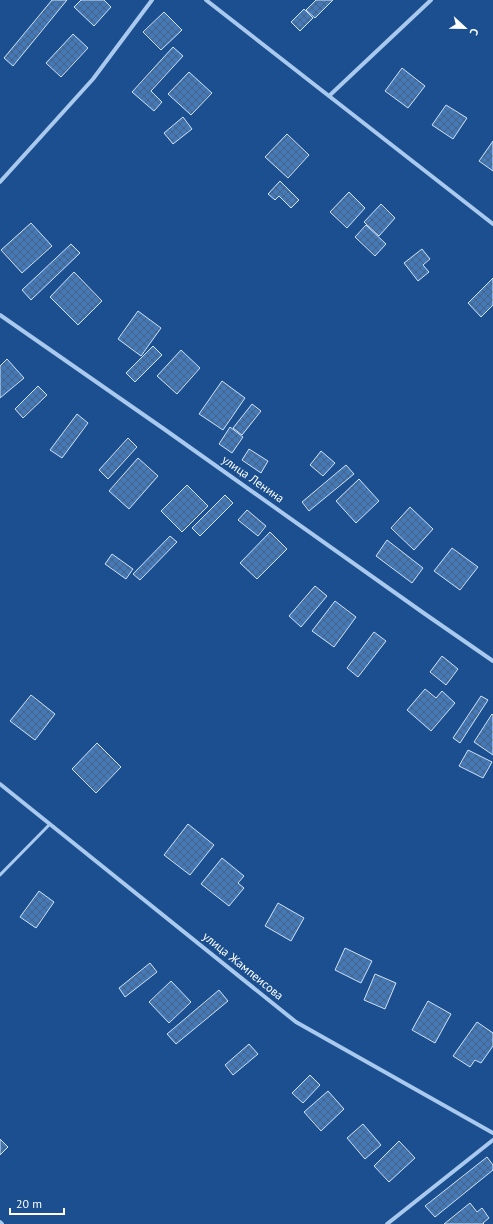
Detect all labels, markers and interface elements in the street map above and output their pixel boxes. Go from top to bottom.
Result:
north arrow [445,8,485,48]
text: С [467,26,482,37]
street label: улица Ленина [219,452,287,506]
street label: улица Жампеисова [200,928,287,1003]
scale bar [10,1190,64,1216]
text: 20 m [16,1196,42,1211]

